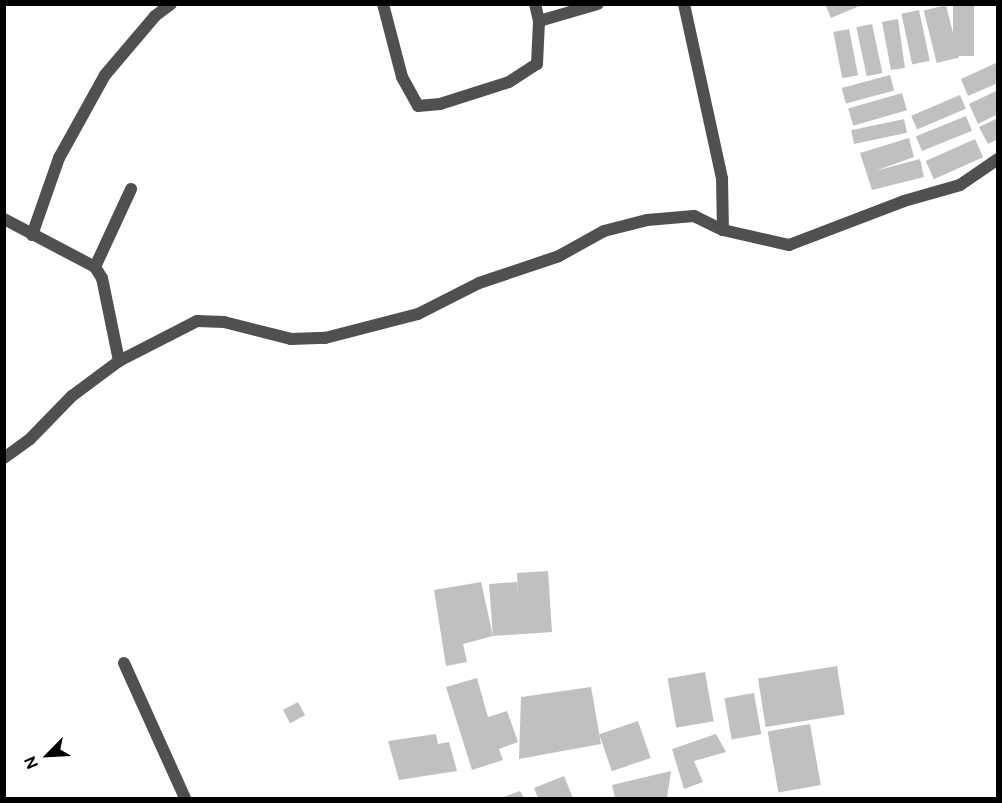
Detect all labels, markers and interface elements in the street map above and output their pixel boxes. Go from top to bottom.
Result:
north arrow [18,725,78,785]
text: N [19,753,43,772]

